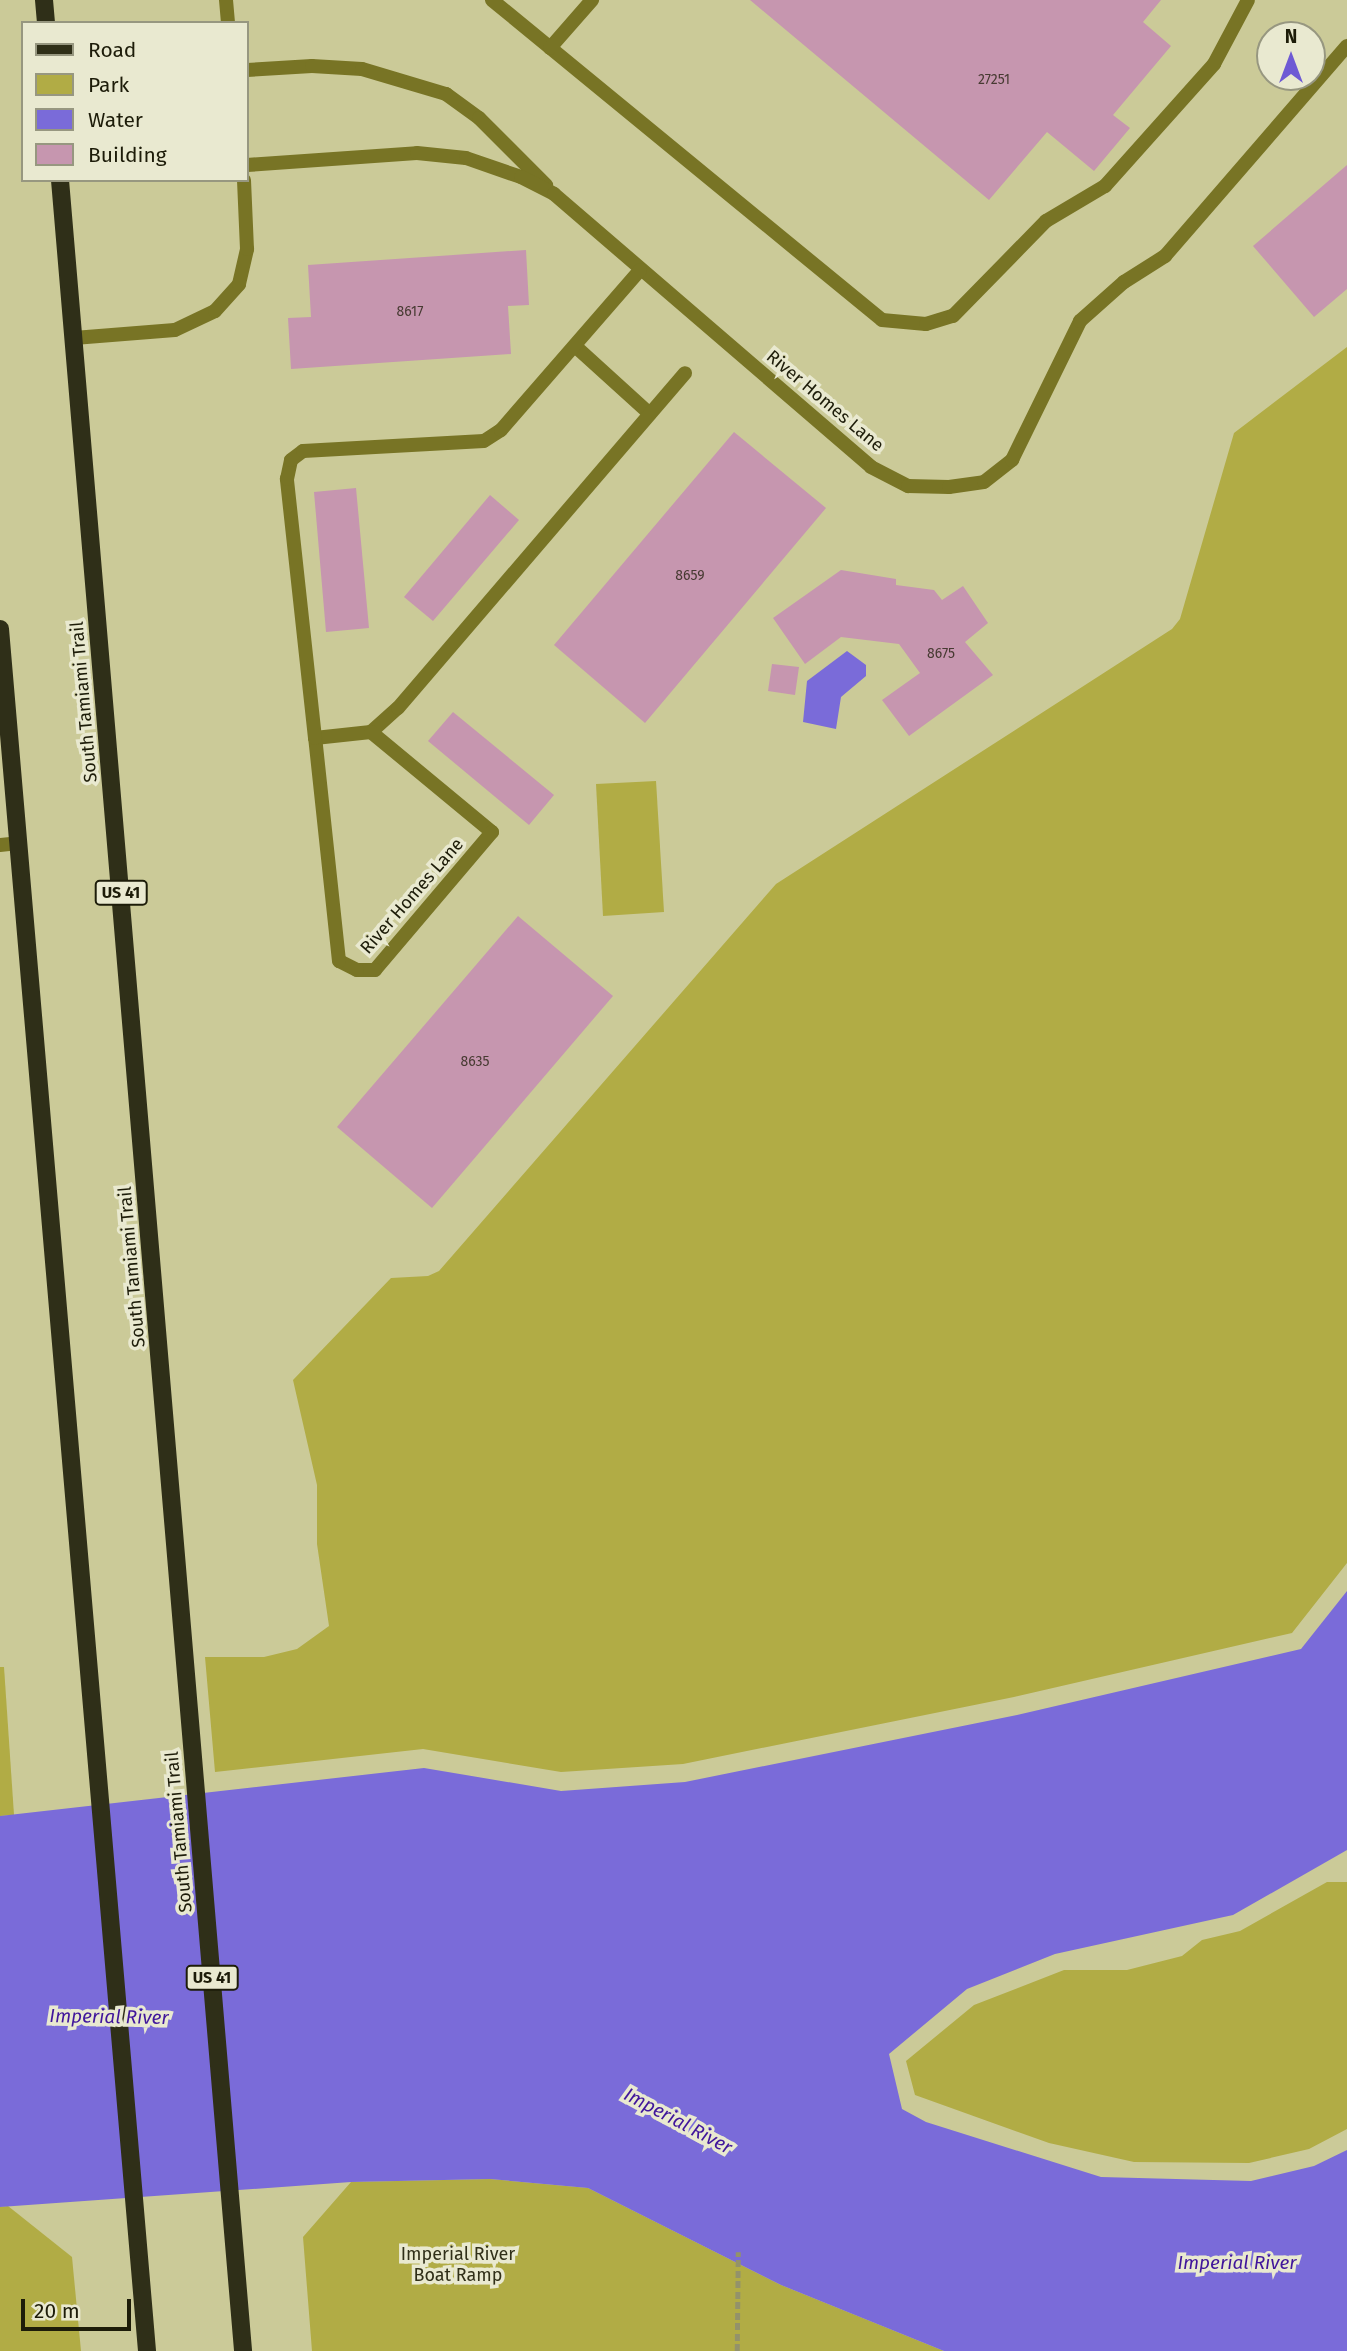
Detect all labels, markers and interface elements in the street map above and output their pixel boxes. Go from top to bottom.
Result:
legend [21,21,248,182]
north arrow [1256,21,1326,91]
text: N [1285,25,1297,48]
text: Road [88,37,136,63]
text: Park [88,72,129,98]
house number: 27251 [978,72,1010,88]
text: Water [88,107,143,133]
text: Building [88,142,167,168]
house number: 8617 [397,304,423,320]
street label: River Homes Lane [762,346,888,456]
house number: 8659 [675,568,705,584]
street label: South Tamiami Trail [66,621,102,783]
house number: 8675 [927,646,955,662]
street label: River Homes Lane [356,834,468,958]
road number: US 41 [93,880,149,906]
house number: 8635 [460,1054,490,1070]
street label: South Tamiami Trail [114,1186,150,1348]
street label: South Tamiami Trail [161,1751,197,1913]
road number: US 41 [184,1966,240,1990]
water label: Imperial River [49,2005,169,2029]
water label: Imperial River [620,2083,736,2159]
park label: Imperial River Boat Ramp [401,2244,515,2286]
water label: Imperial River [1177,2252,1297,2274]
scale bar [24,2284,135,2328]
text: 20 m [34,2298,80,2324]

